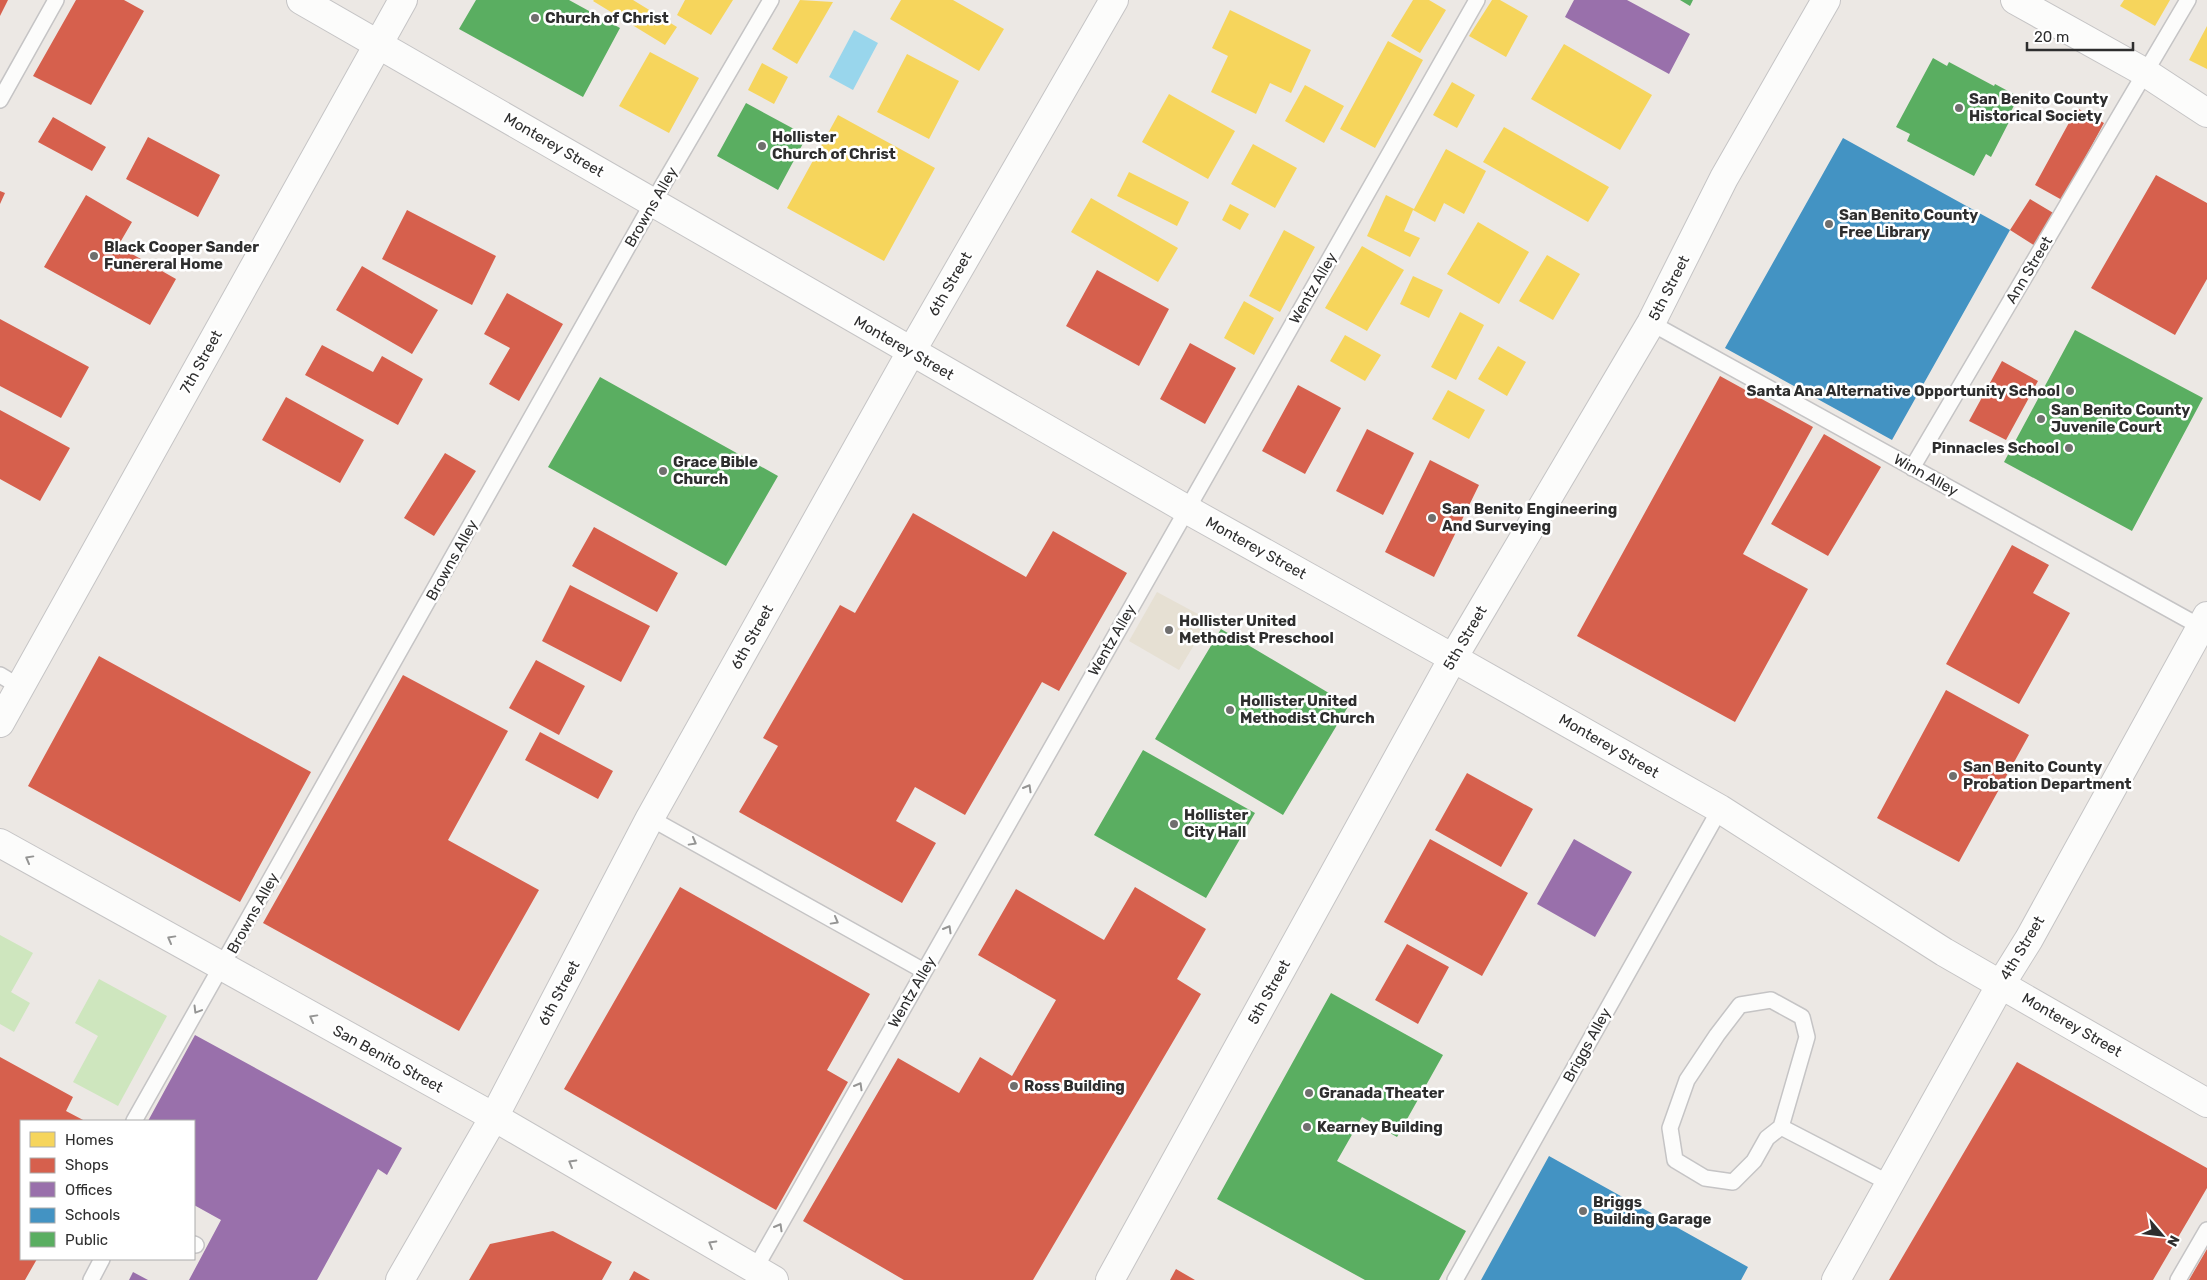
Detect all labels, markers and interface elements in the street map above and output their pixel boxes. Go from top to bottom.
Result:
place label: Church of Christ [545,9,669,27]
marker: Church of Christ [529,12,541,24]
scale bar [2027,20,2133,52]
text: 20 m [2034,28,2069,46]
place label: San Benito County Historical Society [1969,90,2108,125]
marker: San Benito County Historical Society [1953,102,1965,114]
street label: Monterey Street [501,109,607,181]
place label: Hollister Church of Christ [772,128,896,163]
marker: Hollister Church of Christ [756,140,768,152]
street label: Browns Alley [621,164,681,250]
place label: San Benito County Free Library [1839,206,1978,241]
marker: San Benito County Free Library [1823,218,1835,230]
street label: Ann Street [2002,233,2056,307]
place label: Black Cooper Sander Funereral Home [104,238,259,273]
street label: 6th Street [924,249,976,319]
street label: Wentz Alley [1285,249,1341,327]
marker: Black Cooper Sander Funereral Home [88,250,100,262]
street label: 5th Street [1645,252,1693,324]
street label: Monterey Street [851,312,957,384]
street label: 7th Street [176,327,226,397]
place label: Santa Ana Alternative Opportunity School [1747,382,2060,400]
marker: Santa Ana Alternative Opportunity School [2064,385,2076,397]
place label: San Benito County Juvenile Court [2051,401,2190,436]
marker: San Benito County Juvenile Court [2035,413,2047,425]
place label: Pinnacles School [1932,439,2059,457]
marker: Pinnacles School [2063,442,2075,454]
street label: Winn Alley [1891,450,1961,500]
place label: Grace Bible Church [673,453,758,488]
marker: Grace Bible Church [657,465,669,477]
place label: San Benito Engineering And Surveying [1442,500,1617,535]
marker: San Benito Engineering And Surveying [1426,512,1438,524]
street label: Monterey Street [1203,513,1310,583]
street label: Browns Alley [422,516,482,604]
street label: 6th Street [727,601,777,672]
street label: Wentz Alley [1084,601,1140,679]
street label: 5th Street [1439,603,1491,673]
place label: Hollister United Methodist Preschool [1179,612,1334,647]
marker: Hollister United Methodist Preschool [1163,624,1175,636]
place label: Hollister United Methodist Church [1240,692,1375,727]
marker: Hollister United Methodist Church [1224,704,1236,716]
street label: Monterey Street [1556,710,1662,782]
place label: San Benito County Probation Department [1963,758,2132,793]
marker: San Benito County Probation Department [1947,770,1959,782]
one-way arrow [1022,784,1032,793]
place label: Hollister City Hall [1184,806,1248,841]
marker: Hollister City Hall [1168,818,1180,830]
one-way arrow [687,836,696,846]
one-way arrow [26,856,35,866]
street label: Browns Alley [223,869,283,957]
street label: 4th Street [1996,913,2048,983]
one-way arrow [829,915,838,925]
one-way arrow [942,925,952,934]
one-way arrow [167,935,176,945]
street label: Wentz Alley [884,953,940,1031]
street label: 5th Street [1244,956,1294,1027]
street label: 6th Street [534,957,584,1029]
street label: Monterey Street [2019,989,2125,1061]
one-way arrow [194,1004,204,1013]
street label: Briggs Alley [1559,1005,1615,1085]
one-way arrow [309,1014,318,1024]
street label: San Benito Street [330,1021,446,1097]
place label: Ross Building [1024,1077,1125,1095]
marker: Ross Building [1008,1080,1020,1092]
one-way arrow [853,1082,863,1091]
place label: Granada Theater [1319,1084,1445,1102]
marker: Granada Theater [1303,1087,1315,1099]
place label: Kearney Building [1317,1118,1443,1136]
legend [20,1120,195,1260]
marker: Kearney Building [1301,1121,1313,1133]
text: Homes [65,1131,114,1149]
text: Shops [65,1156,109,1174]
one-way arrow [568,1159,577,1169]
text: Offices [65,1181,113,1199]
place label: Briggs Building Garage [1593,1193,1712,1228]
marker: Briggs Building Garage [1577,1205,1589,1217]
text: Schools [65,1206,121,1224]
north arrow [2137,1210,2187,1260]
one-way arrow [773,1223,783,1232]
text: Public [65,1231,108,1249]
text: N [2163,1232,2183,1249]
one-way arrow [709,1241,718,1251]

